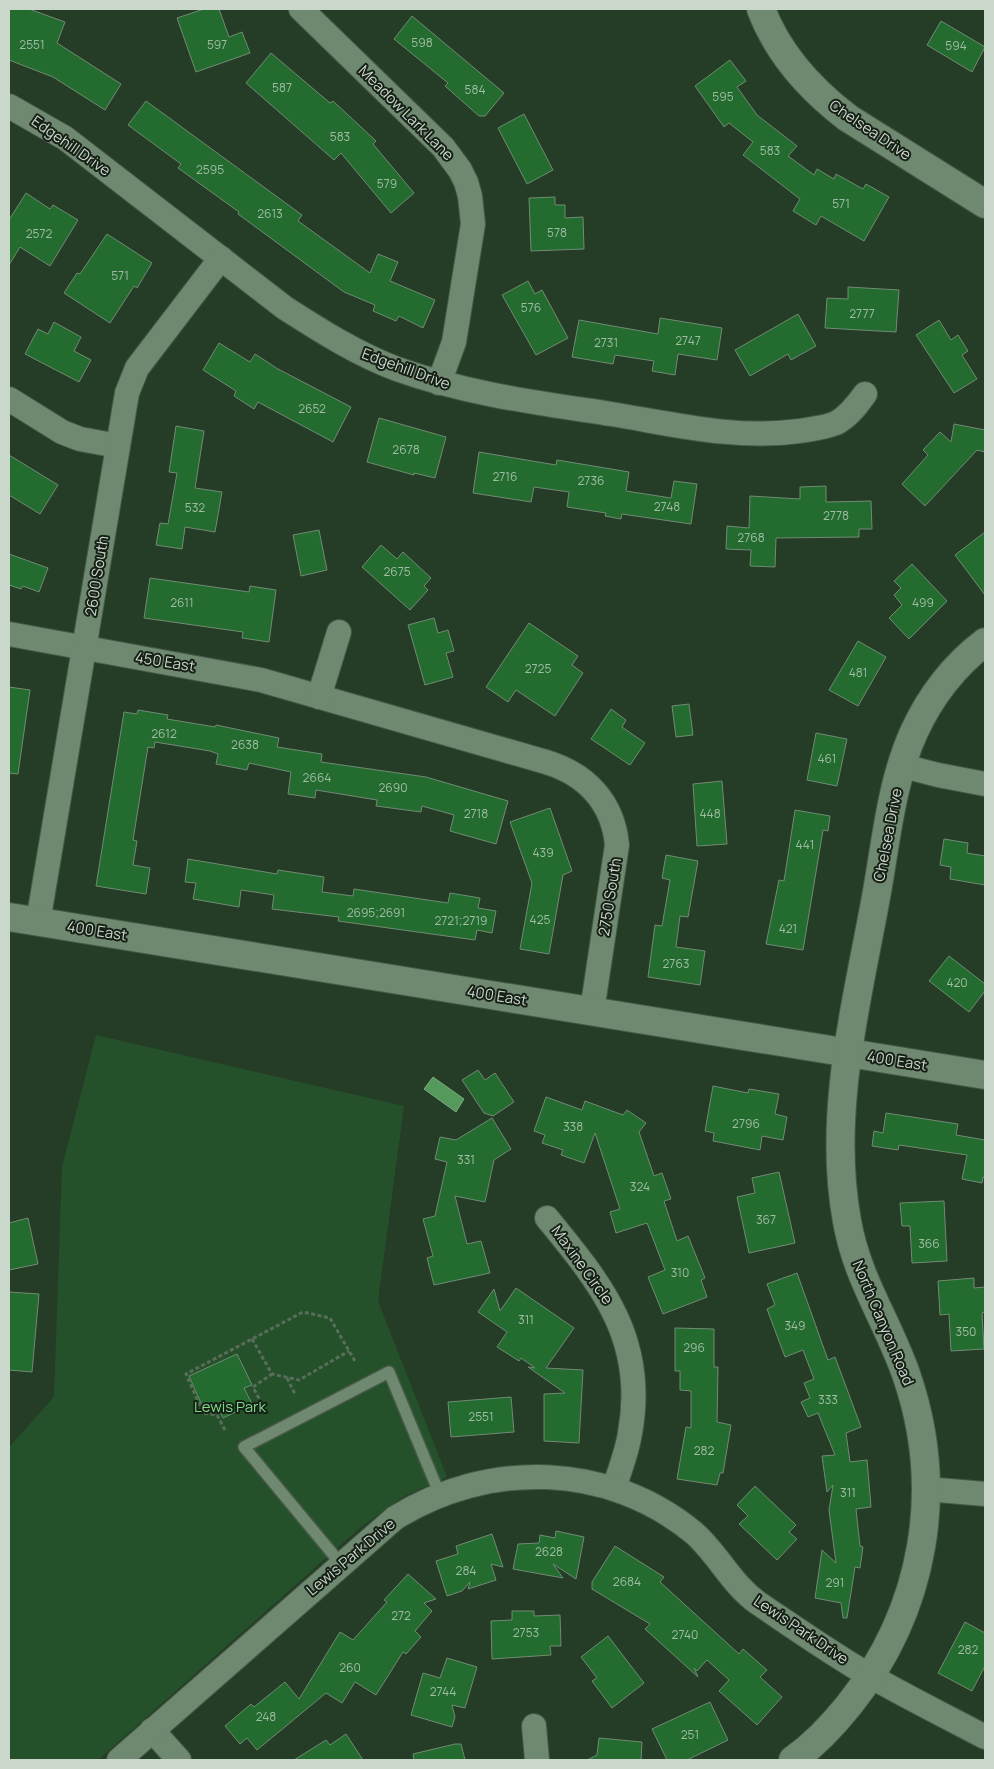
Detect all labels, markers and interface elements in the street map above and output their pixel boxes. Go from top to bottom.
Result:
house number: 598 [411,34,433,51]
house number: 2551 [19,36,45,53]
house number: 597 [207,36,227,53]
house number: 594 [945,37,967,54]
street label: Meadow Lark Lane [354,60,459,165]
house number: 587 [272,79,292,96]
house number: 584 [465,81,485,98]
house number: 595 [712,88,734,105]
street label: Chelsea Drive [825,94,916,165]
street label: Edgehill Drive [27,110,115,181]
house number: 583 [330,128,350,145]
house number: 583 [760,142,780,159]
house number: 2595 [196,161,224,178]
house number: 579 [377,175,397,192]
house number: 571 [832,195,850,212]
house number: 2613 [257,205,283,222]
house number: 578 [547,224,567,241]
house number: 2572 [26,225,52,242]
house number: 571 [111,267,129,284]
house number: 576 [521,299,541,316]
house number: 2777 [849,305,875,322]
house number: 2747 [675,332,701,349]
house number: 2731 [594,334,618,351]
street label: Edgehill Drive [359,343,453,394]
house number: 2652 [298,400,326,417]
house number: 2678 [392,441,420,458]
house number: 2716 [493,468,518,485]
house number: 2736 [578,472,604,489]
house number: 2748 [654,498,680,515]
house number: 532 [185,499,205,516]
house number: 2778 [823,507,849,524]
house number: 2768 [737,529,765,546]
street label: 2600 South [80,534,113,618]
house number: 2675 [383,563,411,580]
house number: 2611 [170,594,194,611]
house number: 499 [912,594,934,611]
street label: 450 East [134,646,197,677]
house number: 2725 [525,660,551,677]
house number: 481 [849,664,867,681]
house number: 2612 [151,725,177,742]
house number: 2638 [231,736,259,753]
house number: 461 [817,750,837,767]
house number: 2664 [303,769,331,786]
house number: 2690 [379,779,407,796]
street label: Chelsea Drive [868,786,907,883]
house number: 2718 [464,805,488,822]
house number: 448 [699,805,721,822]
house number: 441 [796,836,814,853]
house number: 439 [532,844,554,861]
street label: 2750 South [593,856,626,938]
house number: 2695;2691 [347,904,405,921]
house number: 425 [530,911,550,928]
house number: 2721;2719 [434,912,488,929]
street label: 400 East [65,915,129,946]
house number: 421 [779,920,797,937]
house number: 2763 [663,955,689,972]
house number: 420 [946,974,968,991]
street label: 400 East [465,980,529,1011]
street label: 400 East [865,1045,929,1076]
house number: 2796 [732,1115,760,1132]
house number: 338 [563,1118,583,1135]
house number: 331 [457,1151,475,1168]
house number: 324 [630,1178,650,1195]
house number: 367 [756,1211,776,1228]
street label: Maxine Circle [547,1221,618,1309]
house number: 366 [918,1235,940,1252]
street label: North Canyon Road [848,1257,919,1389]
house number: 310 [671,1264,689,1281]
house number: 311 [518,1311,534,1328]
house number: 349 [784,1317,806,1334]
house number: 350 [956,1323,976,1340]
house number: 296 [683,1339,705,1356]
house number: 333 [818,1391,838,1408]
park label: Lewis Park [194,1396,267,1417]
house number: 2551 [468,1408,494,1425]
house number: 282 [694,1442,714,1459]
house number: 311 [840,1484,856,1501]
street label: Lewis Park Drive [302,1513,400,1600]
house number: 2628 [535,1543,563,1560]
house number: 284 [456,1562,476,1579]
house number: 2684 [613,1573,641,1590]
house number: 291 [826,1574,844,1591]
street label: Lewis Park Drive [750,1590,853,1669]
house number: 272 [391,1607,411,1624]
house number: 2753 [513,1624,539,1641]
house number: 2740 [672,1626,698,1643]
house number: 282 [958,1641,978,1658]
house number: 260 [339,1659,361,1676]
house number: 2744 [430,1683,456,1700]
house number: 248 [256,1708,276,1725]
house number: 251 [681,1726,699,1743]

